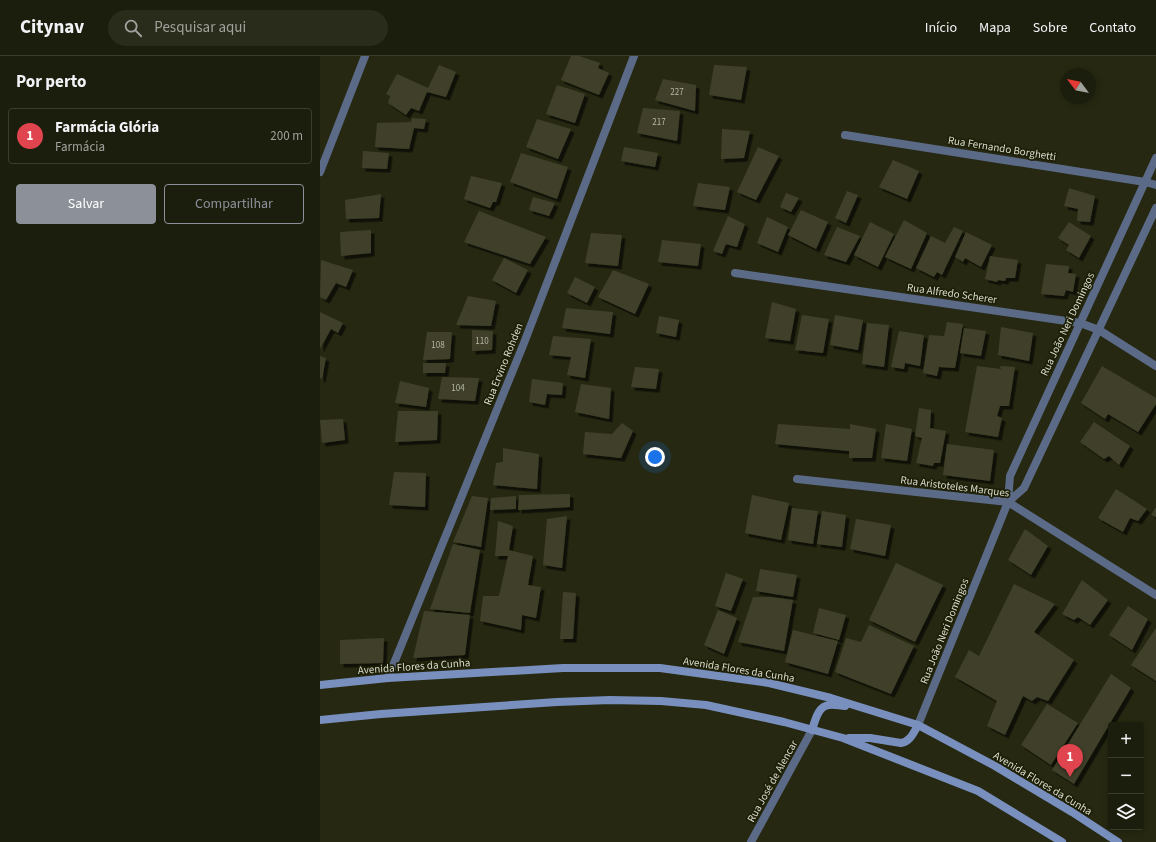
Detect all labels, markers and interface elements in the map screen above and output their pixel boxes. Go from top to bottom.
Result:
search box [108,10,388,46]
text: Citynav [20,14,84,41]
icon: search [122,17,144,39]
text: Pesquisar aqui [154,17,246,38]
text: Início [925,18,957,38]
text: Mapa [979,18,1011,38]
text: Sobre [1033,18,1067,38]
text: Contato [1089,18,1136,38]
north arrow [1060,68,1096,104]
text: Por perto [16,70,86,94]
house number: 227 [670,86,684,99]
house number: 217 [652,116,666,129]
text: Farmácia Glória [55,117,159,138]
text: 1 [27,127,33,145]
text: 200 m [270,127,303,145]
street label: Rua Fernando Borghetti [947,133,1057,164]
text: Farmácia [55,138,105,156]
button: Salvar [16,184,156,224]
button: Compartilhar [164,184,304,224]
street label: Rua João Neri Domingos [1037,270,1098,378]
street label: Rua Alfredo Scherer [906,280,998,307]
street label: Rua Ervino Rohden [480,321,527,408]
house number: 110 [475,335,489,348]
house number: 108 [431,339,445,352]
house number: 104 [451,382,465,395]
your location [645,447,665,467]
street label: Rua Aristoteles Marques [900,472,1011,501]
street label: Rua João Neri Domingos [916,576,973,686]
street label: Avenida Flores da Cunha [682,653,796,686]
street label: Avenida Flores da Cunha [357,655,471,678]
map controls [1108,722,1144,830]
button: + [1108,722,1144,758]
street label: Rua José de Alencar [744,737,801,825]
pin: 1 [1057,744,1083,777]
street label: Avenida Flores da Cunha [991,748,1095,819]
button: − [1108,758,1144,794]
button: layers [1108,794,1144,830]

